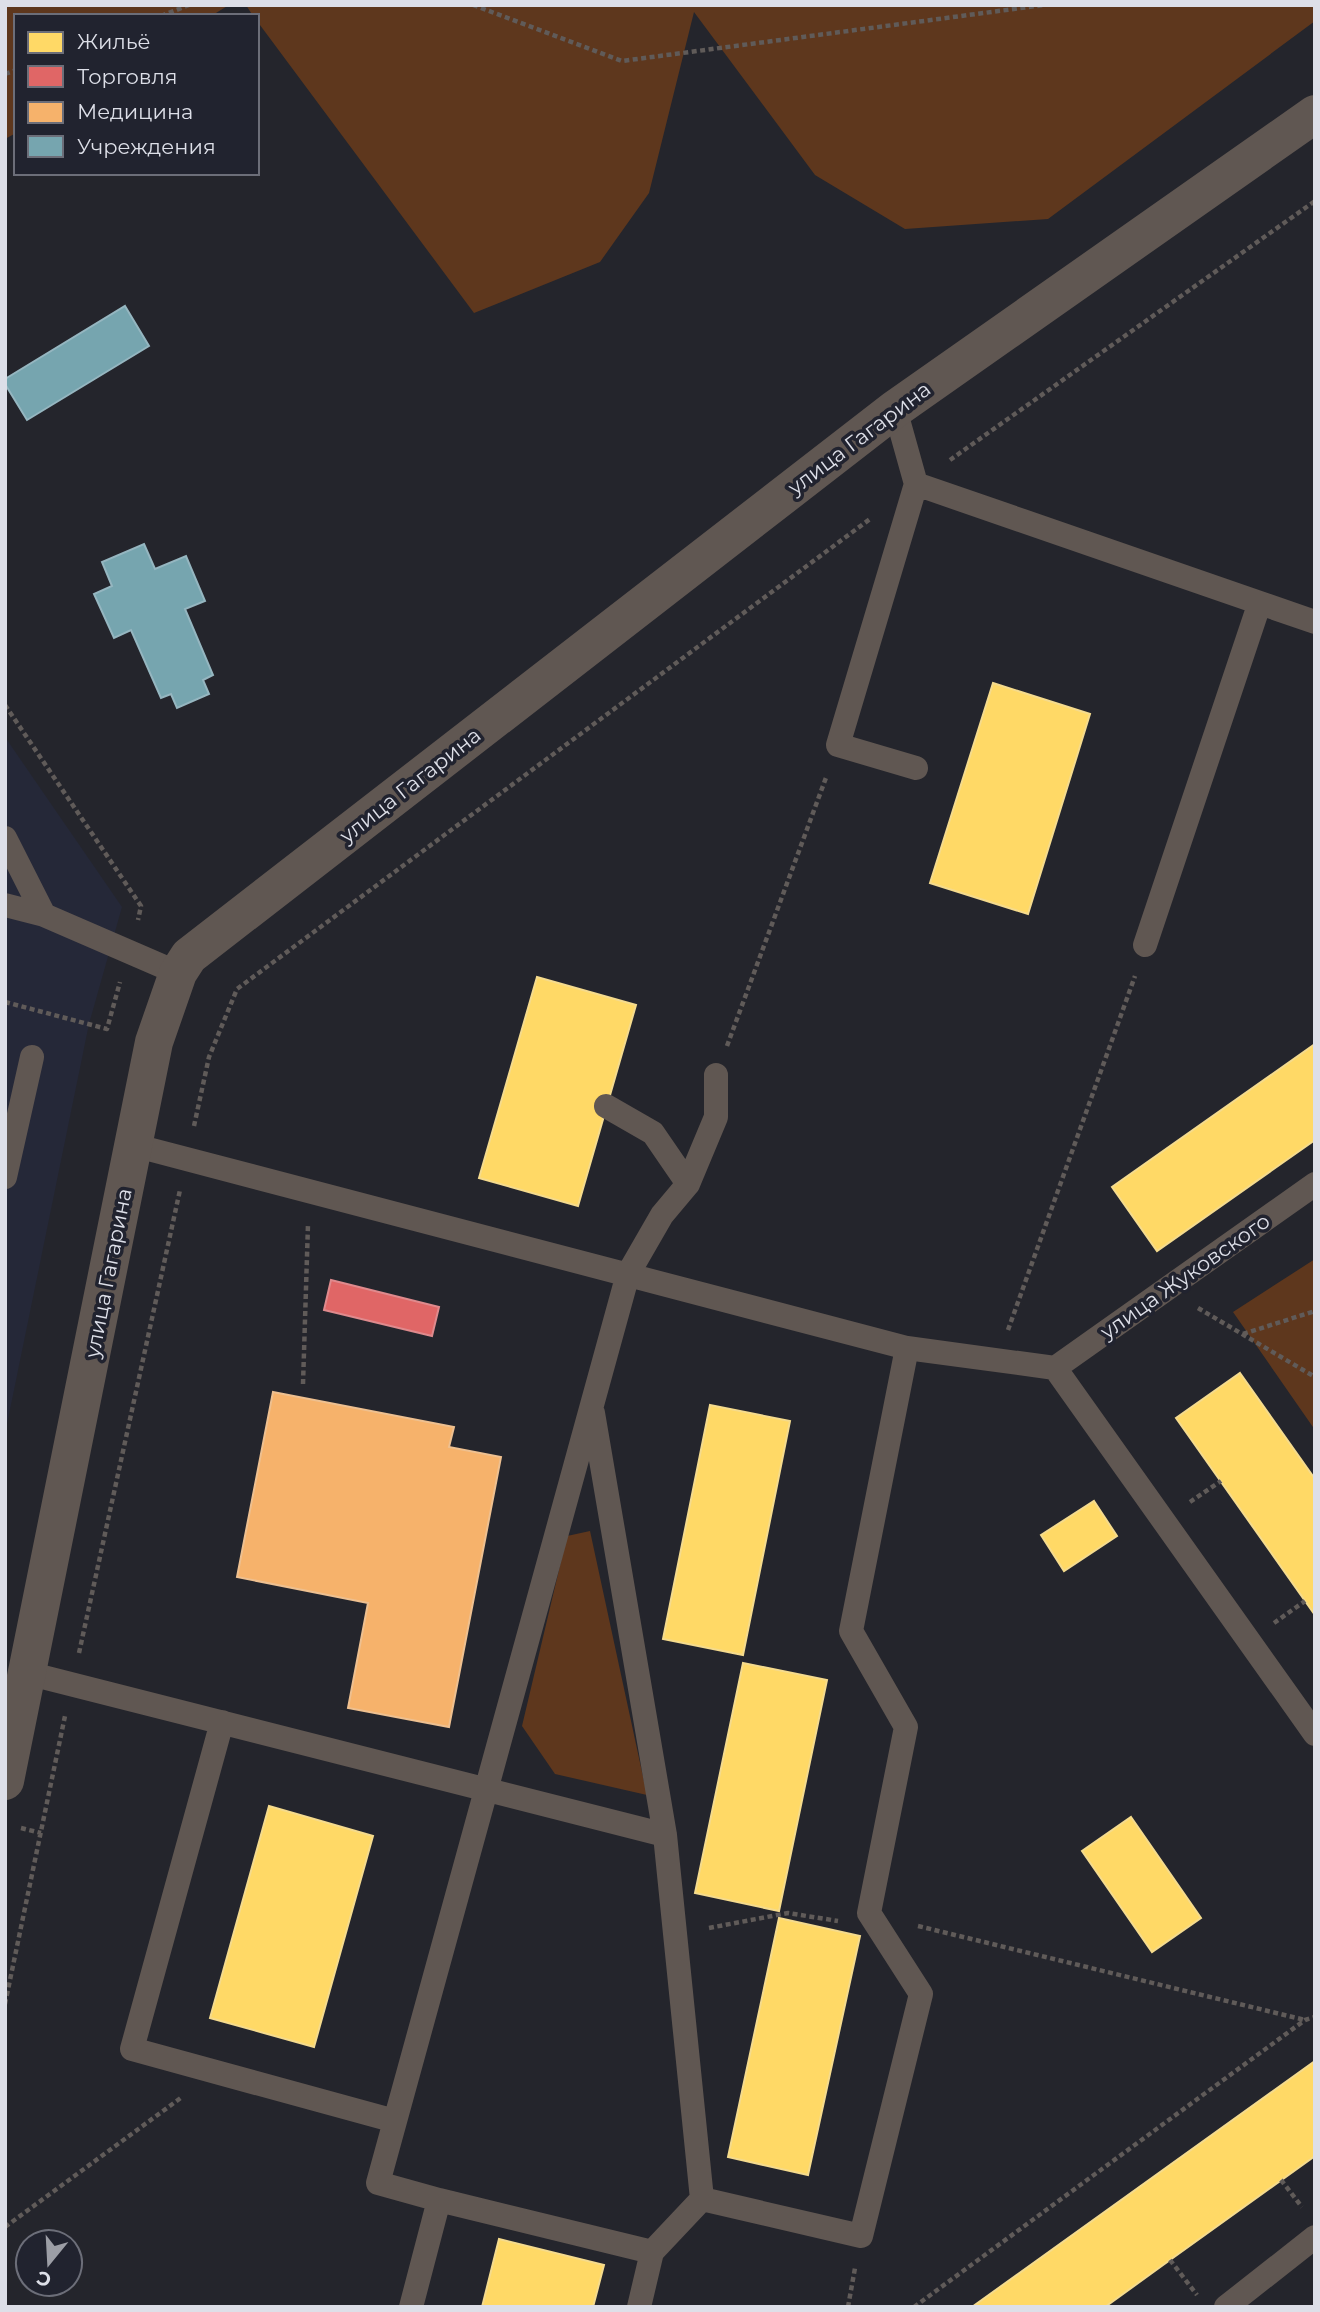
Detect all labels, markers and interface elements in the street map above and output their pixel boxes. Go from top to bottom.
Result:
legend [14,14,259,175]
text: Жильё [77,29,151,54]
text: Торговля [77,64,178,89]
text: Медицина [77,99,193,124]
text: Учреждения [77,134,216,159]
street label: улица Гагарина [782,376,935,500]
street label: улица Гагарина [334,722,486,848]
street label: улица Гагарина [79,1186,137,1361]
street label: улица Жуковского [1095,1208,1275,1345]
north arrow [14,2228,84,2298]
text: С [34,2266,54,2292]

